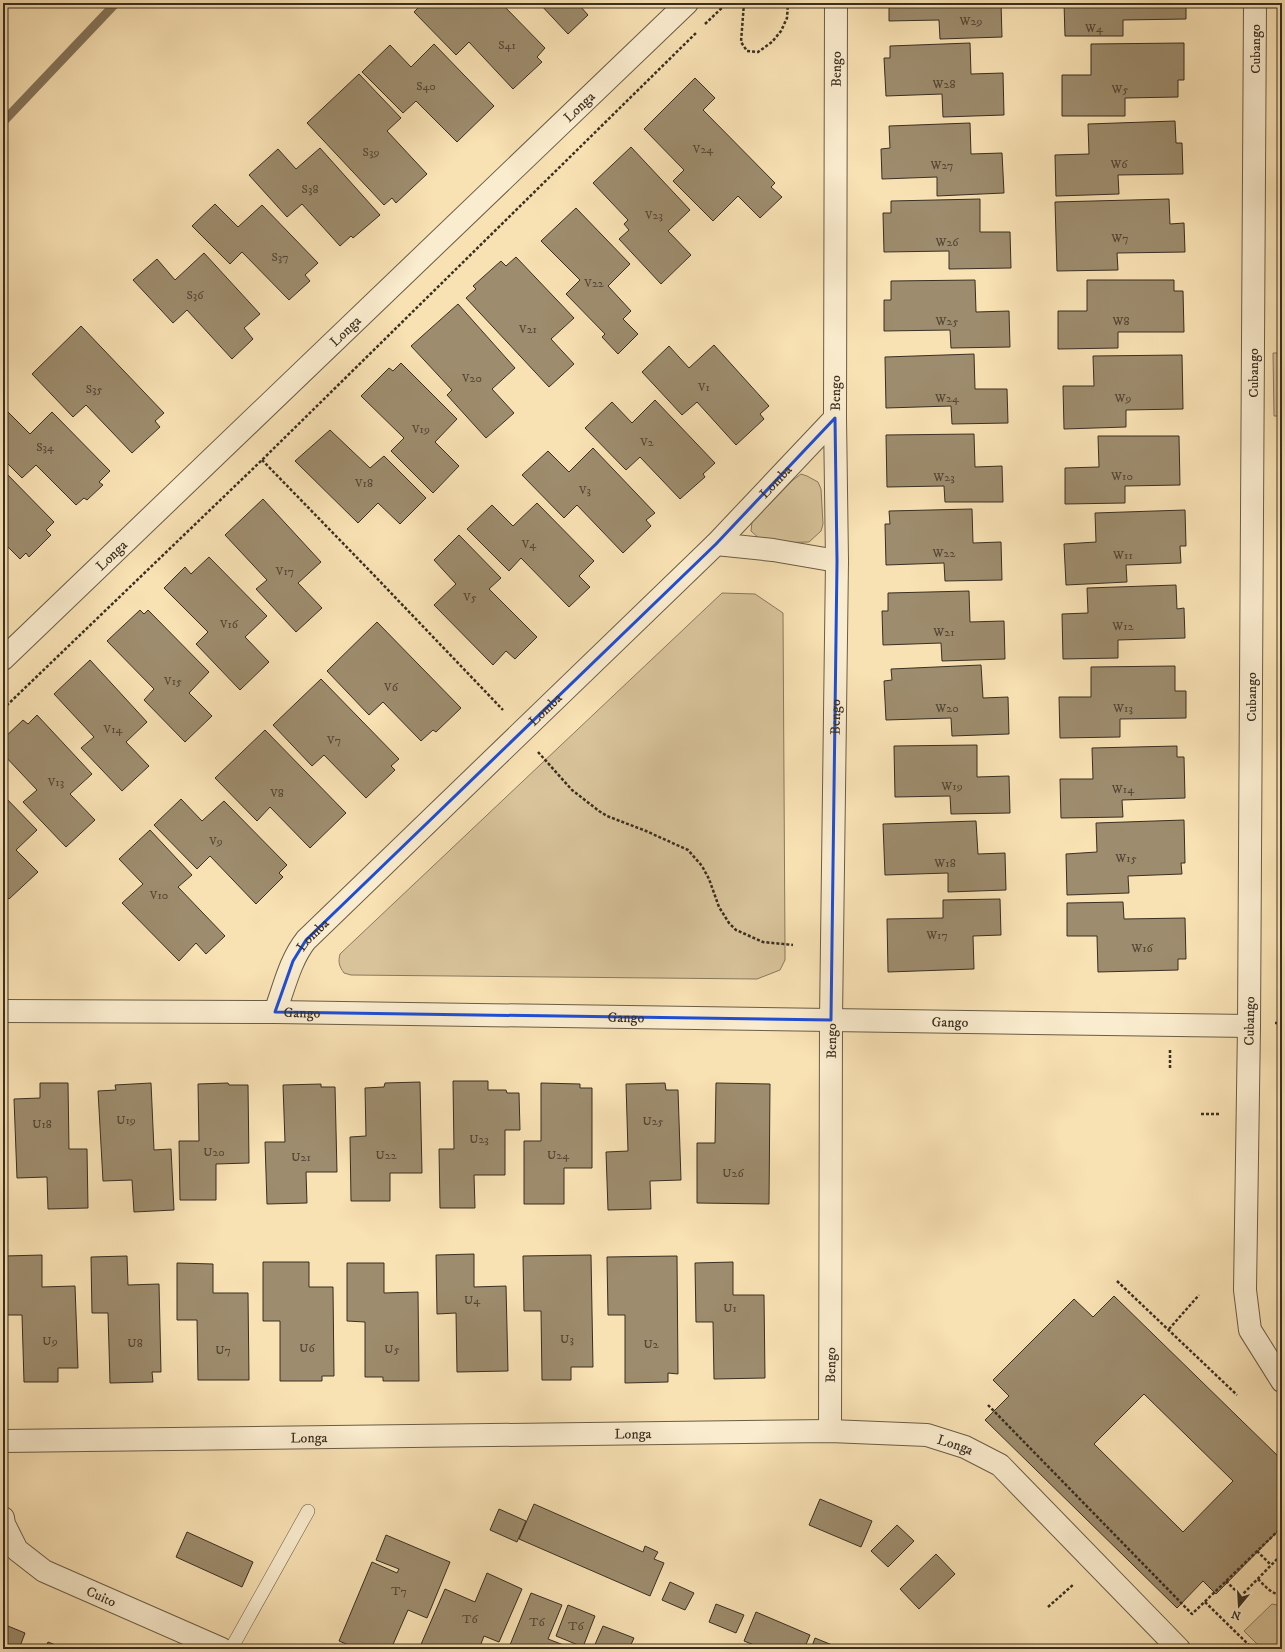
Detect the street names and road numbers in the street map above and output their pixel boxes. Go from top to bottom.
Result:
street label: Cubango [1247,24,1265,74]
street label: Bengo [828,51,846,87]
street label: Longa [560,88,599,127]
street label: Longa [326,312,365,351]
street label: Cubango [1245,348,1263,398]
street label: Bengo [827,375,845,411]
street label: Lomba [756,461,796,503]
street label: Longa [92,537,132,575]
street label: Cubango [1243,672,1261,722]
street label: Lomba [525,690,566,730]
street label: Bengo [827,699,845,735]
street label: Lomba [293,915,333,955]
street label: Cubango [1241,996,1259,1046]
street label: Gango [283,1004,321,1023]
street label: Gango [607,1009,645,1027]
street label: Gango [931,1013,969,1032]
street label: Bengo [823,1023,841,1059]
street label: Bengo [822,1347,840,1383]
street label: Longa [614,1425,652,1444]
street label: Longa [290,1429,328,1448]
street label: Longa [935,1431,976,1460]
street label: Cuito [83,1583,119,1612]

